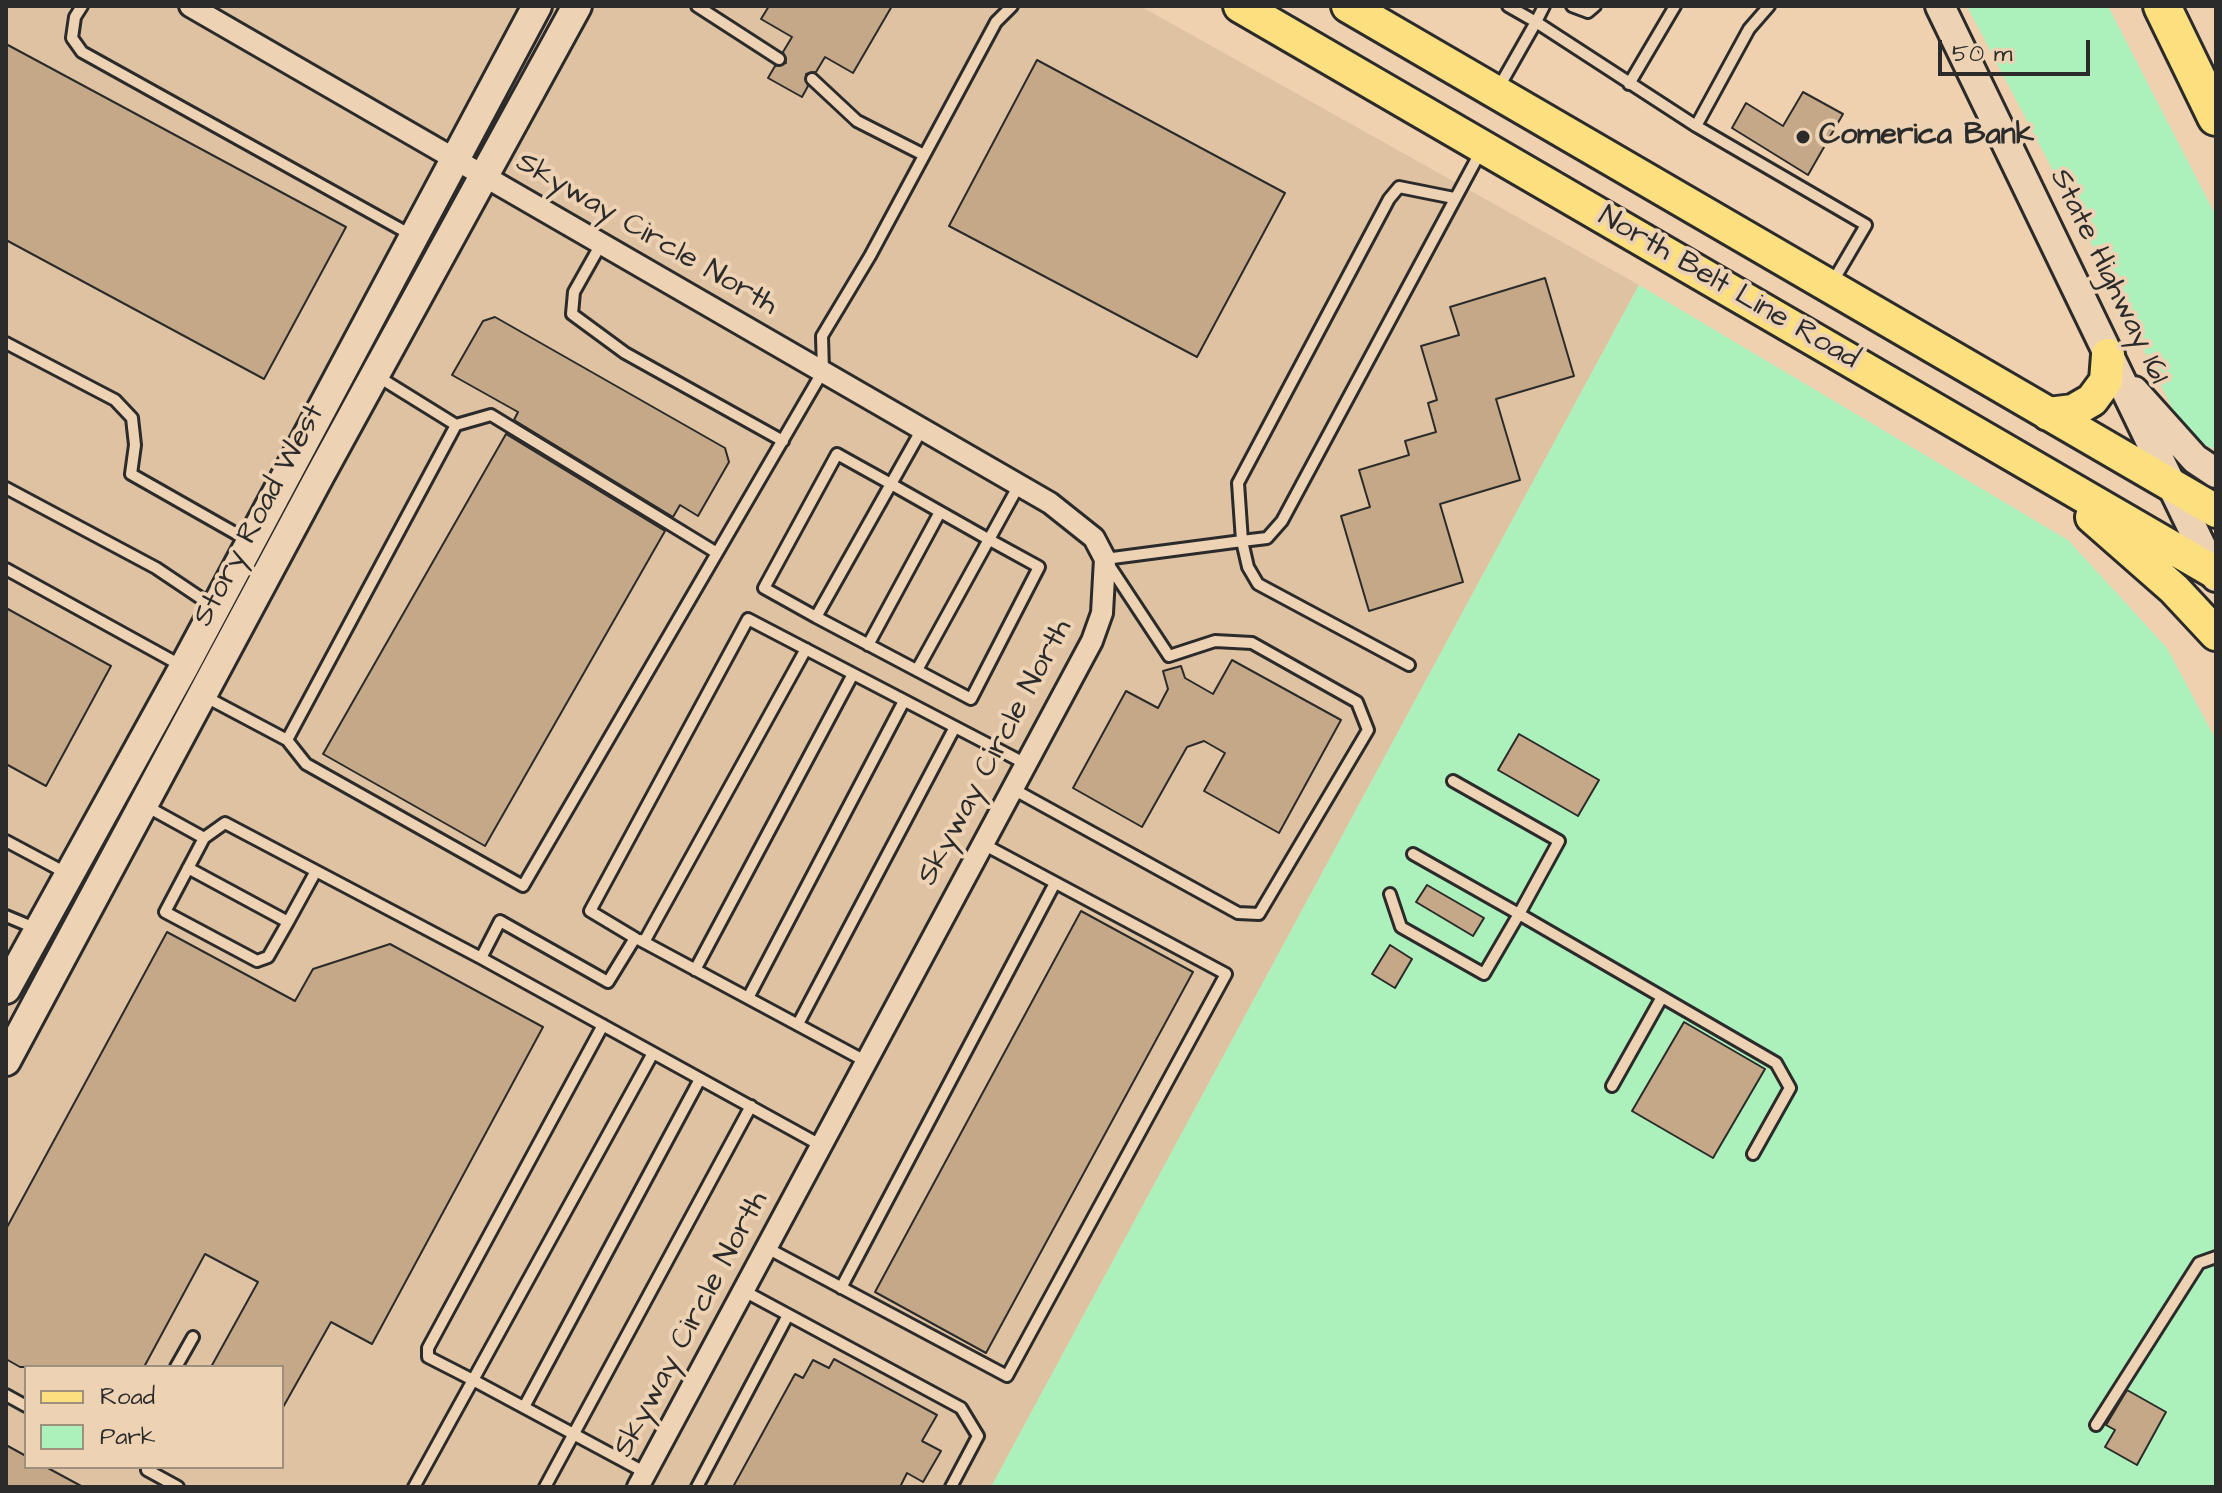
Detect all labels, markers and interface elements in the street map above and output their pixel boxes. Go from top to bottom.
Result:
scale bar [1942,24,2094,74]
text: 50 m [1952,37,2012,71]
place label: Comerica Bank [1819,119,2034,155]
marker: Comerica Bank [1794,128,1812,146]
street label: Skyway Circle North [509,145,783,325]
street label: State Highway 161 [2040,164,2176,390]
street label: North Belt Line Road [1591,200,1865,378]
street label: Story Road West [186,399,334,633]
street label: Skyway Circle North [911,614,1081,892]
street label: Skyway Circle North [607,1186,777,1464]
legend [24,1365,284,1469]
text: Road [100,1380,155,1414]
text: Park [100,1420,156,1454]

